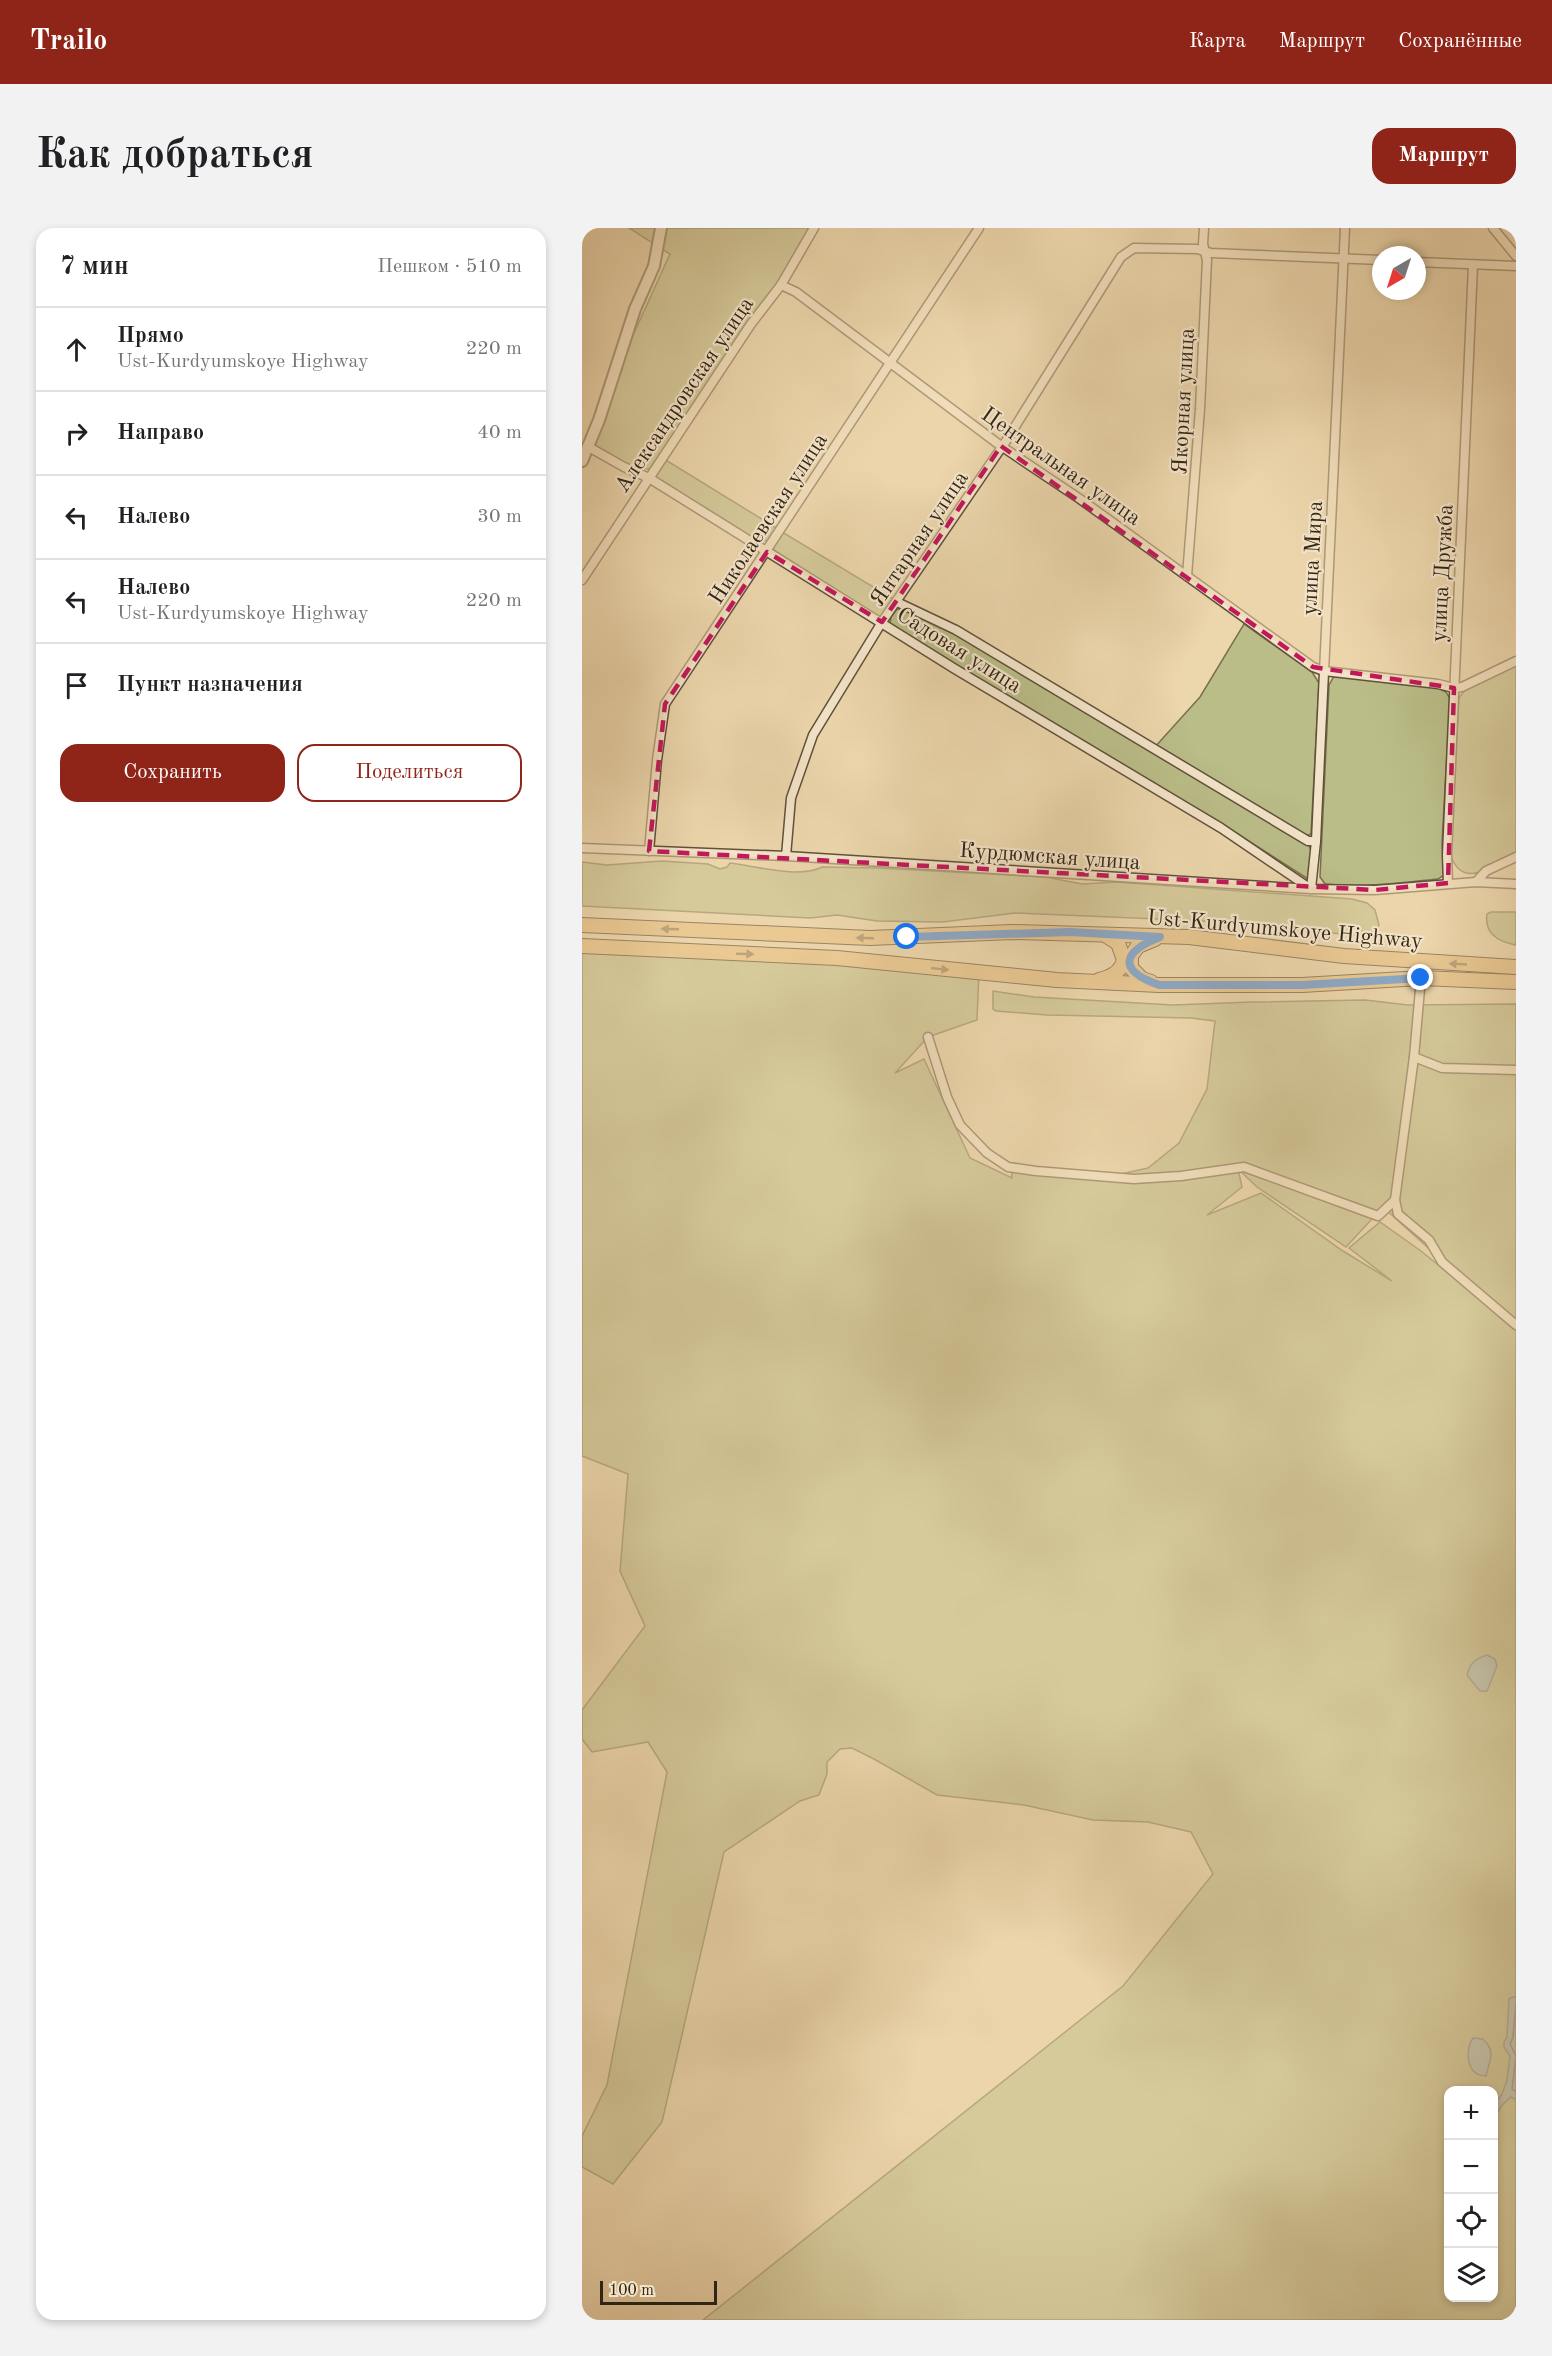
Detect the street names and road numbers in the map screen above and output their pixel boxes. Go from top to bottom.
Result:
street label: Александровская улица [611,293,758,497]
street label: Якорная улица [1169,327,1199,475]
street label: Центральная улица [977,403,1145,530]
street label: Николаевская улица [705,429,832,609]
street label: Янтарная улица [866,467,973,611]
street label: улица Мира [1299,500,1327,616]
street label: улица Дружба [1428,503,1458,643]
street label: Садовая улица [893,604,1025,698]
street label: Курдюмская улица [958,840,1141,874]
street label: Ust-Kurdyumskoye Highway [1146,907,1424,953]

